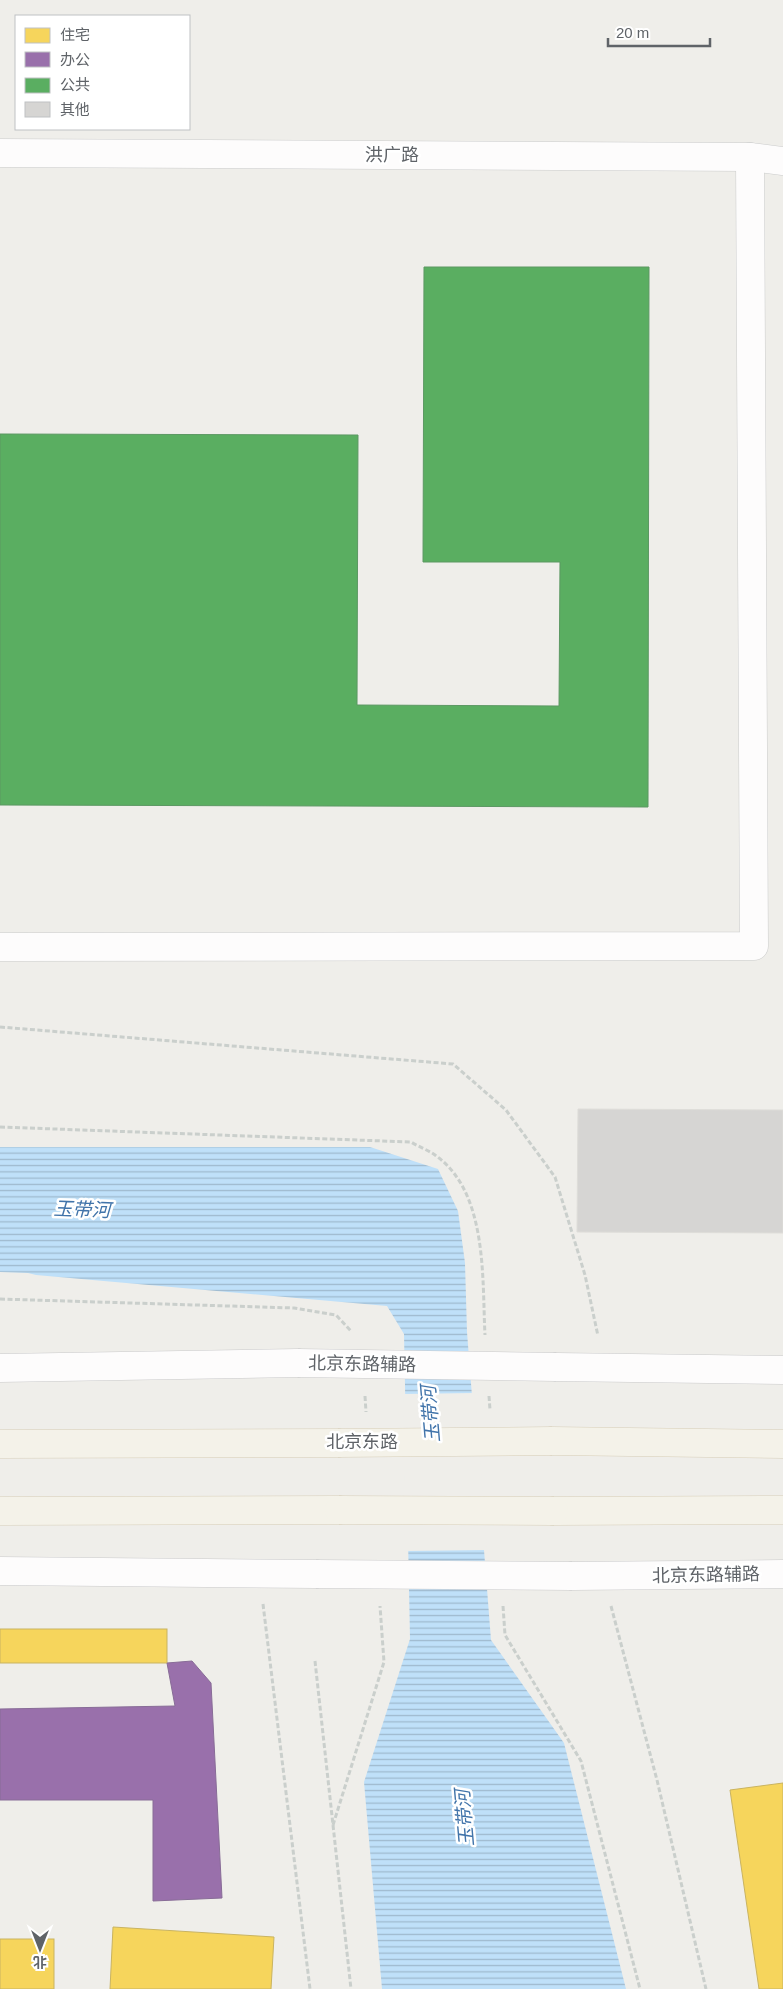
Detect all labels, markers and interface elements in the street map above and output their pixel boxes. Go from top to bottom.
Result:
legend [15,15,190,130]
scale bar [608,15,710,47]
text: 20 m [616,24,649,41]
text: 住宅 [60,26,90,43]
text: 办公 [60,51,90,68]
text: 公共 [60,76,90,93]
text: 其他 [60,101,90,118]
street label: 洪广路 [365,145,419,165]
water label: 玉带河 [53,1198,115,1221]
street label: 北京东路辅路 [308,1353,416,1375]
water label: 玉带河 [417,1381,443,1443]
street label: 北京东路 [326,1432,398,1452]
street label: 北京东路辅路 [652,1564,760,1586]
water label: 玉带河 [451,1785,477,1847]
north arrow [15,1924,65,1974]
text: 北 [33,1954,47,1970]

